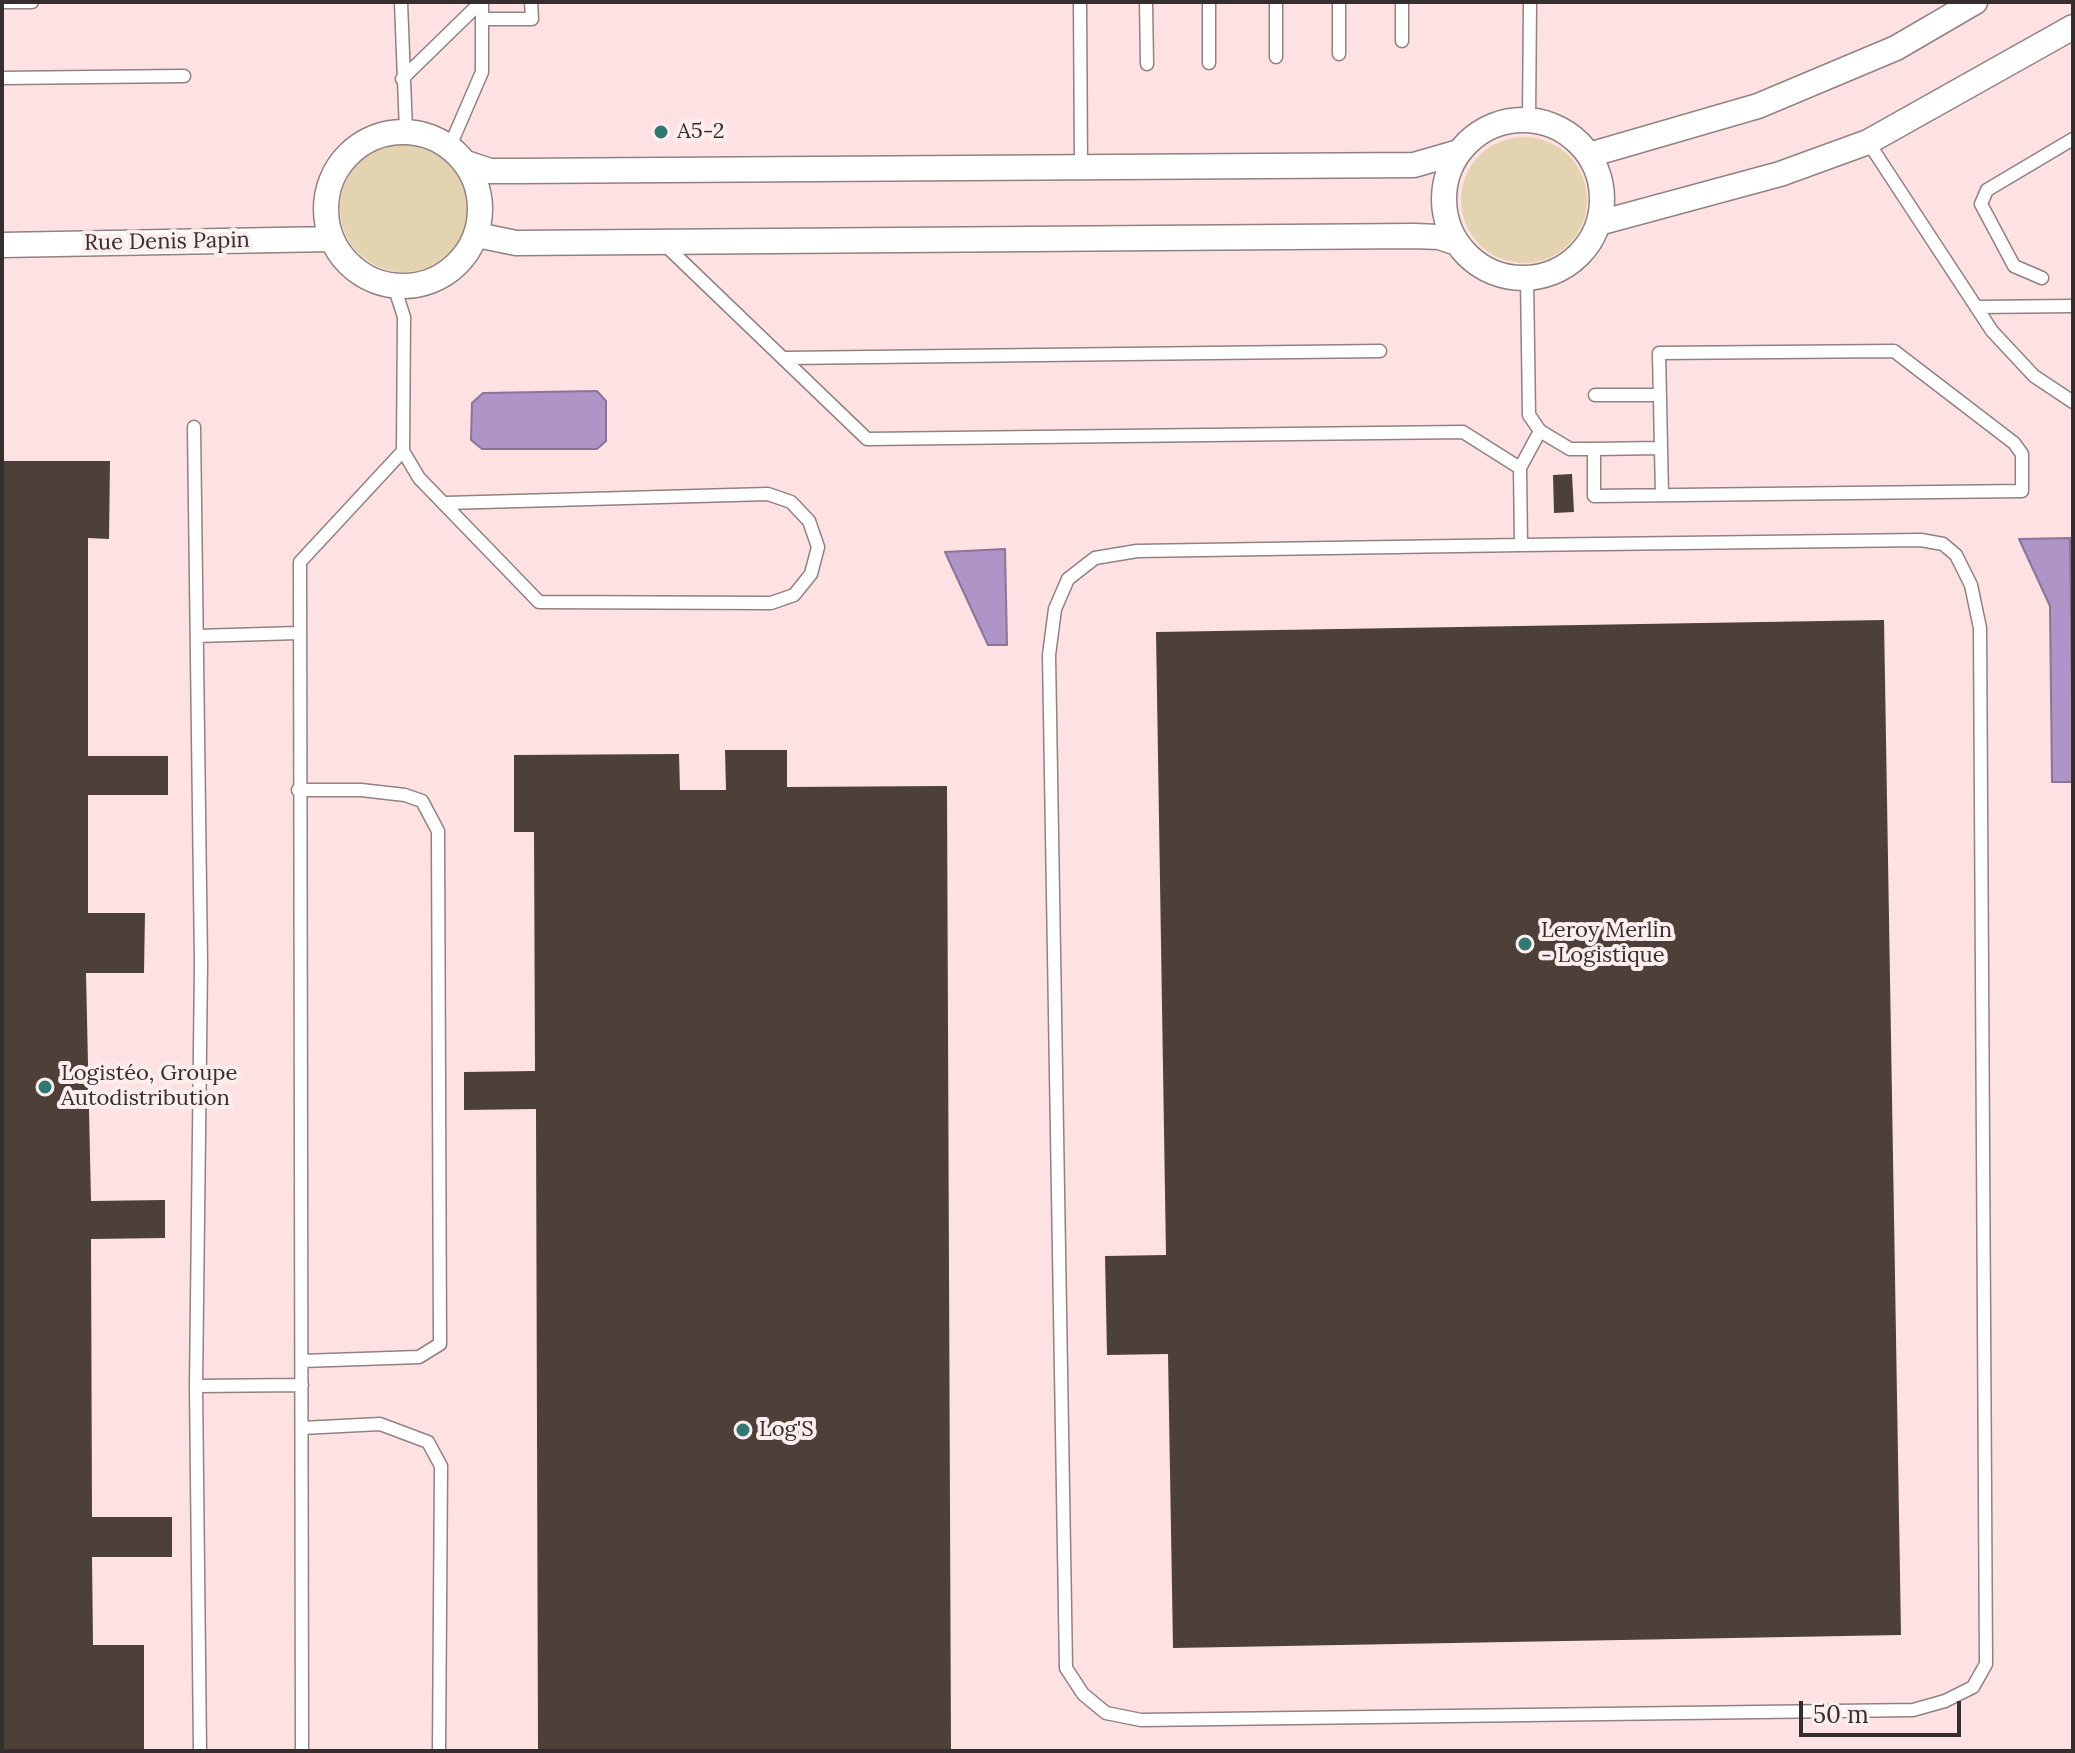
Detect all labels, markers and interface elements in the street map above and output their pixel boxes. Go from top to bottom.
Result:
place label: A5-2 [677,119,725,145]
marker: A5-2 [652,123,670,141]
street label: Rue Denis Papin [84,227,250,257]
place label: Leroy Merlin - Logistique [1541,918,1672,970]
marker: Leroy Merlin - Logistique [1516,935,1534,953]
place label: Logistéo, Groupe Autodistribution [61,1061,237,1112]
marker: Logistéo, Groupe Autodistribution [36,1078,54,1096]
place label: Log'S [759,1417,814,1443]
marker: Log'S [734,1421,752,1439]
scale bar [1803,1685,1965,1735]
text: 50 m [1813,1699,1869,1730]

